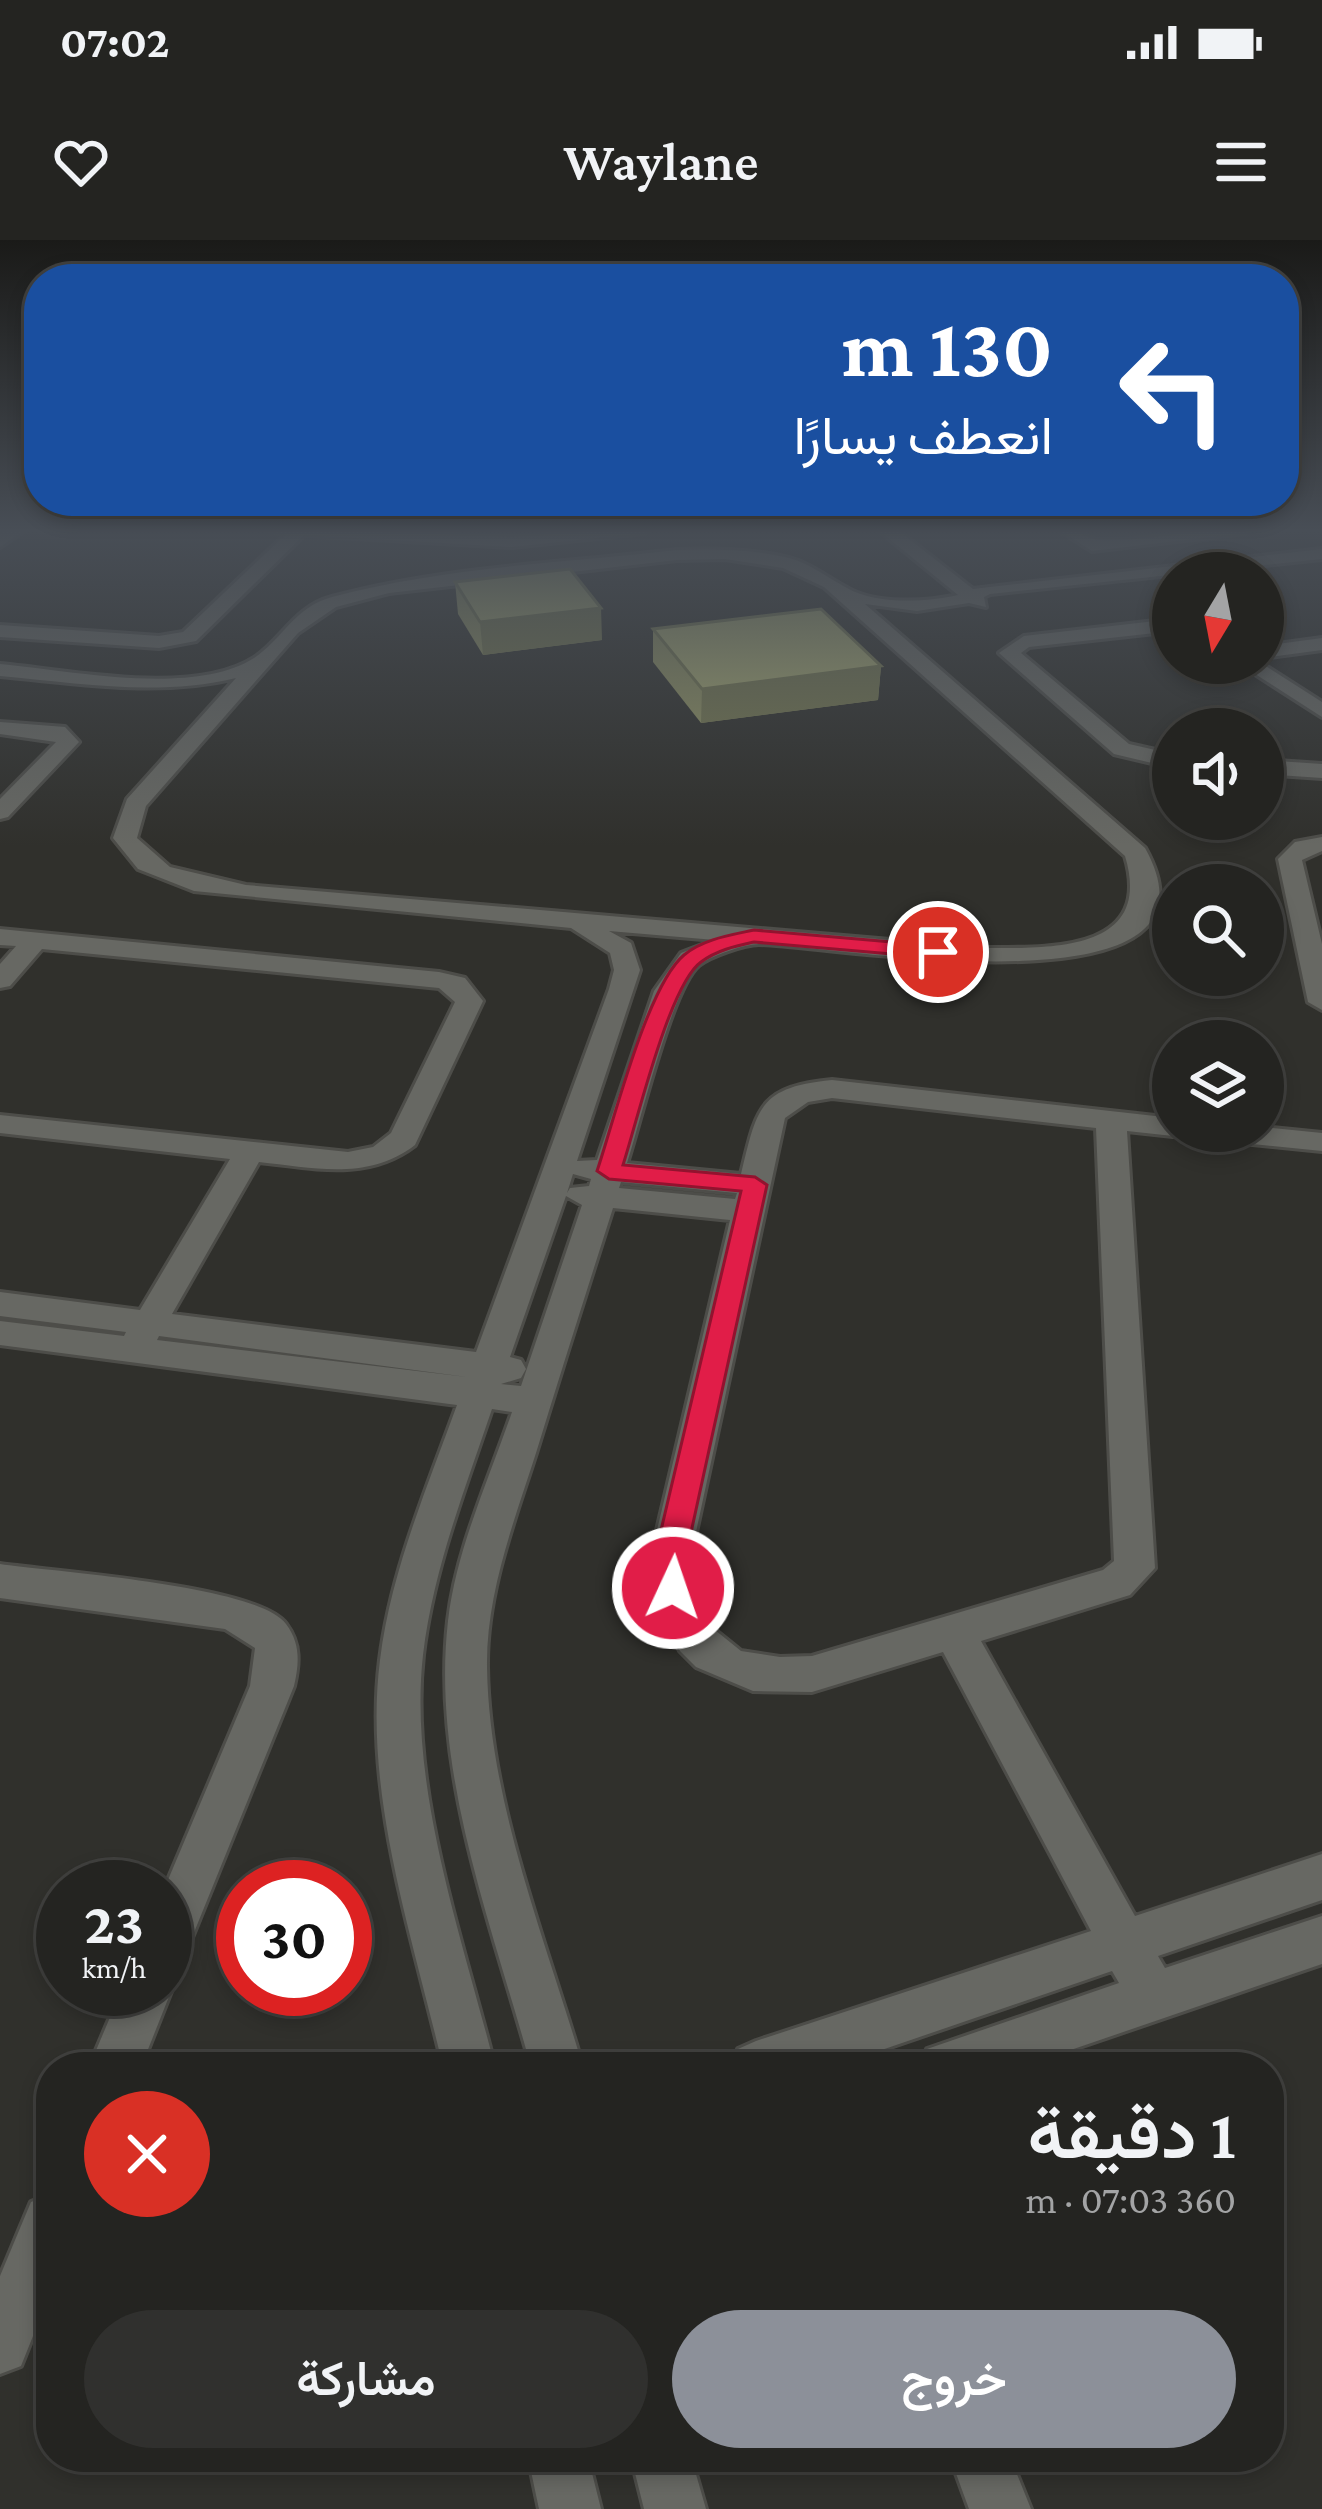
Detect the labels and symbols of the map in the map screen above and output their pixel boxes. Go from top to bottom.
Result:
north arrow [1152,552,1284,684]
pin [887,901,989,1003]
position arrow [610,1525,736,1651]
speed limit sign: 30 [216,1860,372,2016]

